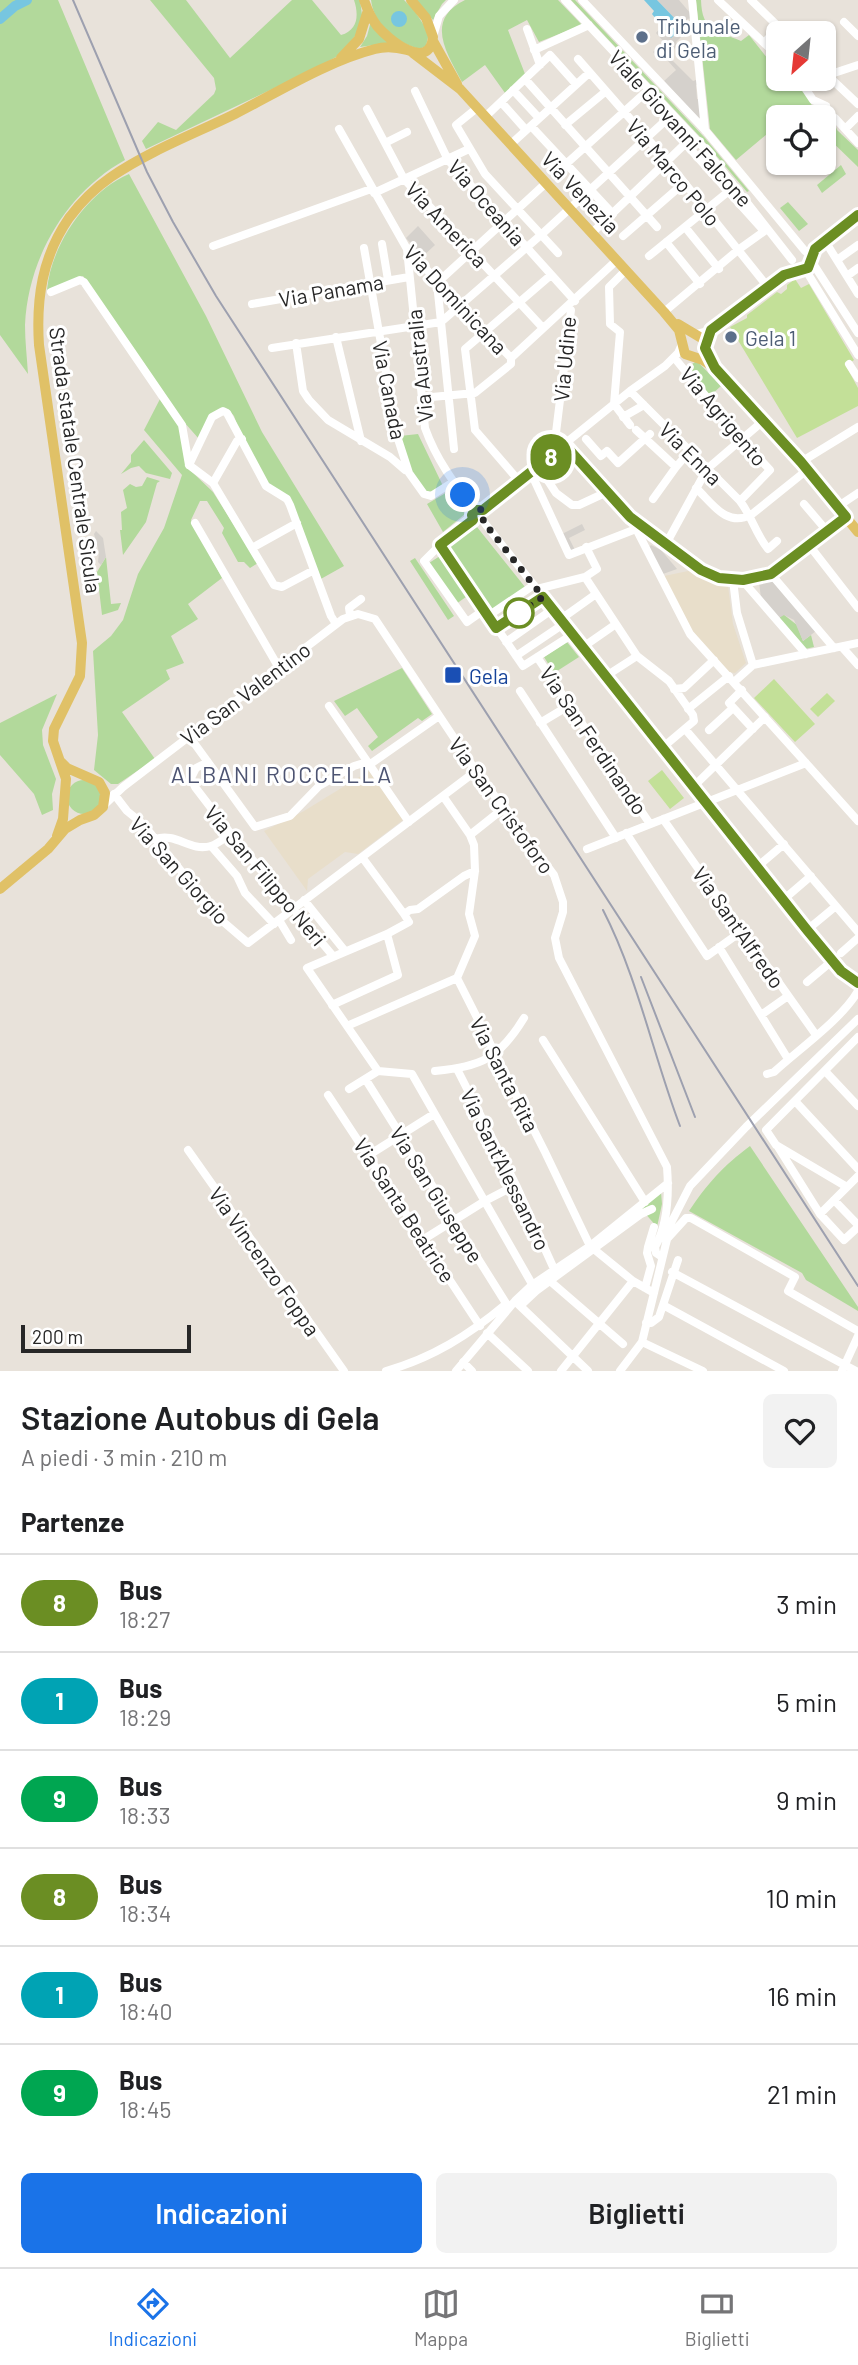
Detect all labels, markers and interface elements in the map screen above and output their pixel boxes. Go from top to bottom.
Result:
place label: Tribunale di Gela [656,13,741,62]
north arrow [766,21,836,91]
map controls [766,21,836,175]
marker: Tribunale di Gela [634,29,650,45]
street label: Viale Giovanni Falcone [604,45,758,211]
button: locate [766,105,836,175]
street label: Via Marco Polo [622,113,726,231]
street label: Via Venezia [537,146,625,238]
street label: Via Oceania [443,154,531,250]
street label: Via America [401,176,493,272]
street label: Via Dominicana [399,239,513,359]
street label: Via Panama [277,268,385,312]
street label: Via Australia [401,308,437,424]
street label: Via Udine [548,315,580,403]
street label: Strada statale Centrale Sicula [45,325,107,595]
place label: Gela 1 [745,325,796,350]
marker: Gela 1 [723,329,739,345]
street label: Via Canada [368,338,412,442]
street label: Via Agrigento [675,361,773,471]
street label: Via Enna [654,416,728,490]
line badge: 8 [528,434,574,480]
text: 8 [545,442,557,471]
your location [445,477,480,512]
unlabelled marker [504,598,534,628]
street label: Via San Valentino [175,636,315,750]
street label: Via San Ferdinando [535,661,653,819]
place label: Gela [469,663,509,688]
marker: Gela [443,665,463,685]
street label: Via San Cristoforo [444,732,560,878]
district label: ALBANI ROCCELLA [171,760,393,788]
street label: Via San Filippo Neri [200,800,332,950]
street label: Via San Giorgio [125,811,235,929]
street label: Via Sant'Alfredo [688,861,790,993]
street label: Via Santa Rita [465,1012,545,1136]
street label: Via Sant'Alessandro [456,1084,556,1254]
street label: Via San Giuseppe [385,1121,489,1267]
street label: Via Santa Beatrice [349,1133,461,1287]
street label: Via Vincenzo Foppa [204,1182,326,1340]
scale bar [21,1322,191,1354]
text: 200 m [32,1325,83,1348]
button: heart [763,1394,837,1468]
text: Stazione Autobus di Gela [21,1397,380,1437]
text: A piedi · 3 min · 210 m [21,1443,227,1471]
text: Partenze [21,1506,124,1537]
text: Bus [119,1574,162,1605]
text: 8 [53,1588,66,1617]
text: 3 min [776,1588,837,1619]
text: 18:27 [119,1605,170,1633]
text: Bus [119,1672,162,1703]
text: 1 [55,1686,64,1715]
text: 5 min [776,1686,837,1717]
text: 18:29 [119,1703,171,1731]
text: Bus [119,1770,162,1801]
text: 9 [53,1784,66,1813]
text: 9 min [776,1784,837,1815]
text: 18:33 [119,1801,171,1829]
text: Bus [119,1868,162,1899]
text: 8 [53,1882,66,1911]
text: 10 min [766,1882,837,1913]
text: 18:34 [119,1899,171,1927]
text: Bus [119,1966,162,1997]
text: 1 [55,1980,64,2009]
text: 16 min [767,1980,837,2011]
text: 18:40 [119,1997,173,2025]
text: Bus [119,2064,162,2095]
text: 9 [53,2078,66,2107]
text: 21 min [767,2078,837,2109]
text: 18:45 [119,2095,171,2123]
button: Indicazioni [21,2173,422,2253]
button: Biglietti [436,2173,837,2253]
tab: Indicazioni [108,2285,197,2350]
tab: Mappa [414,2285,468,2350]
tab: Biglietti [685,2285,750,2350]

